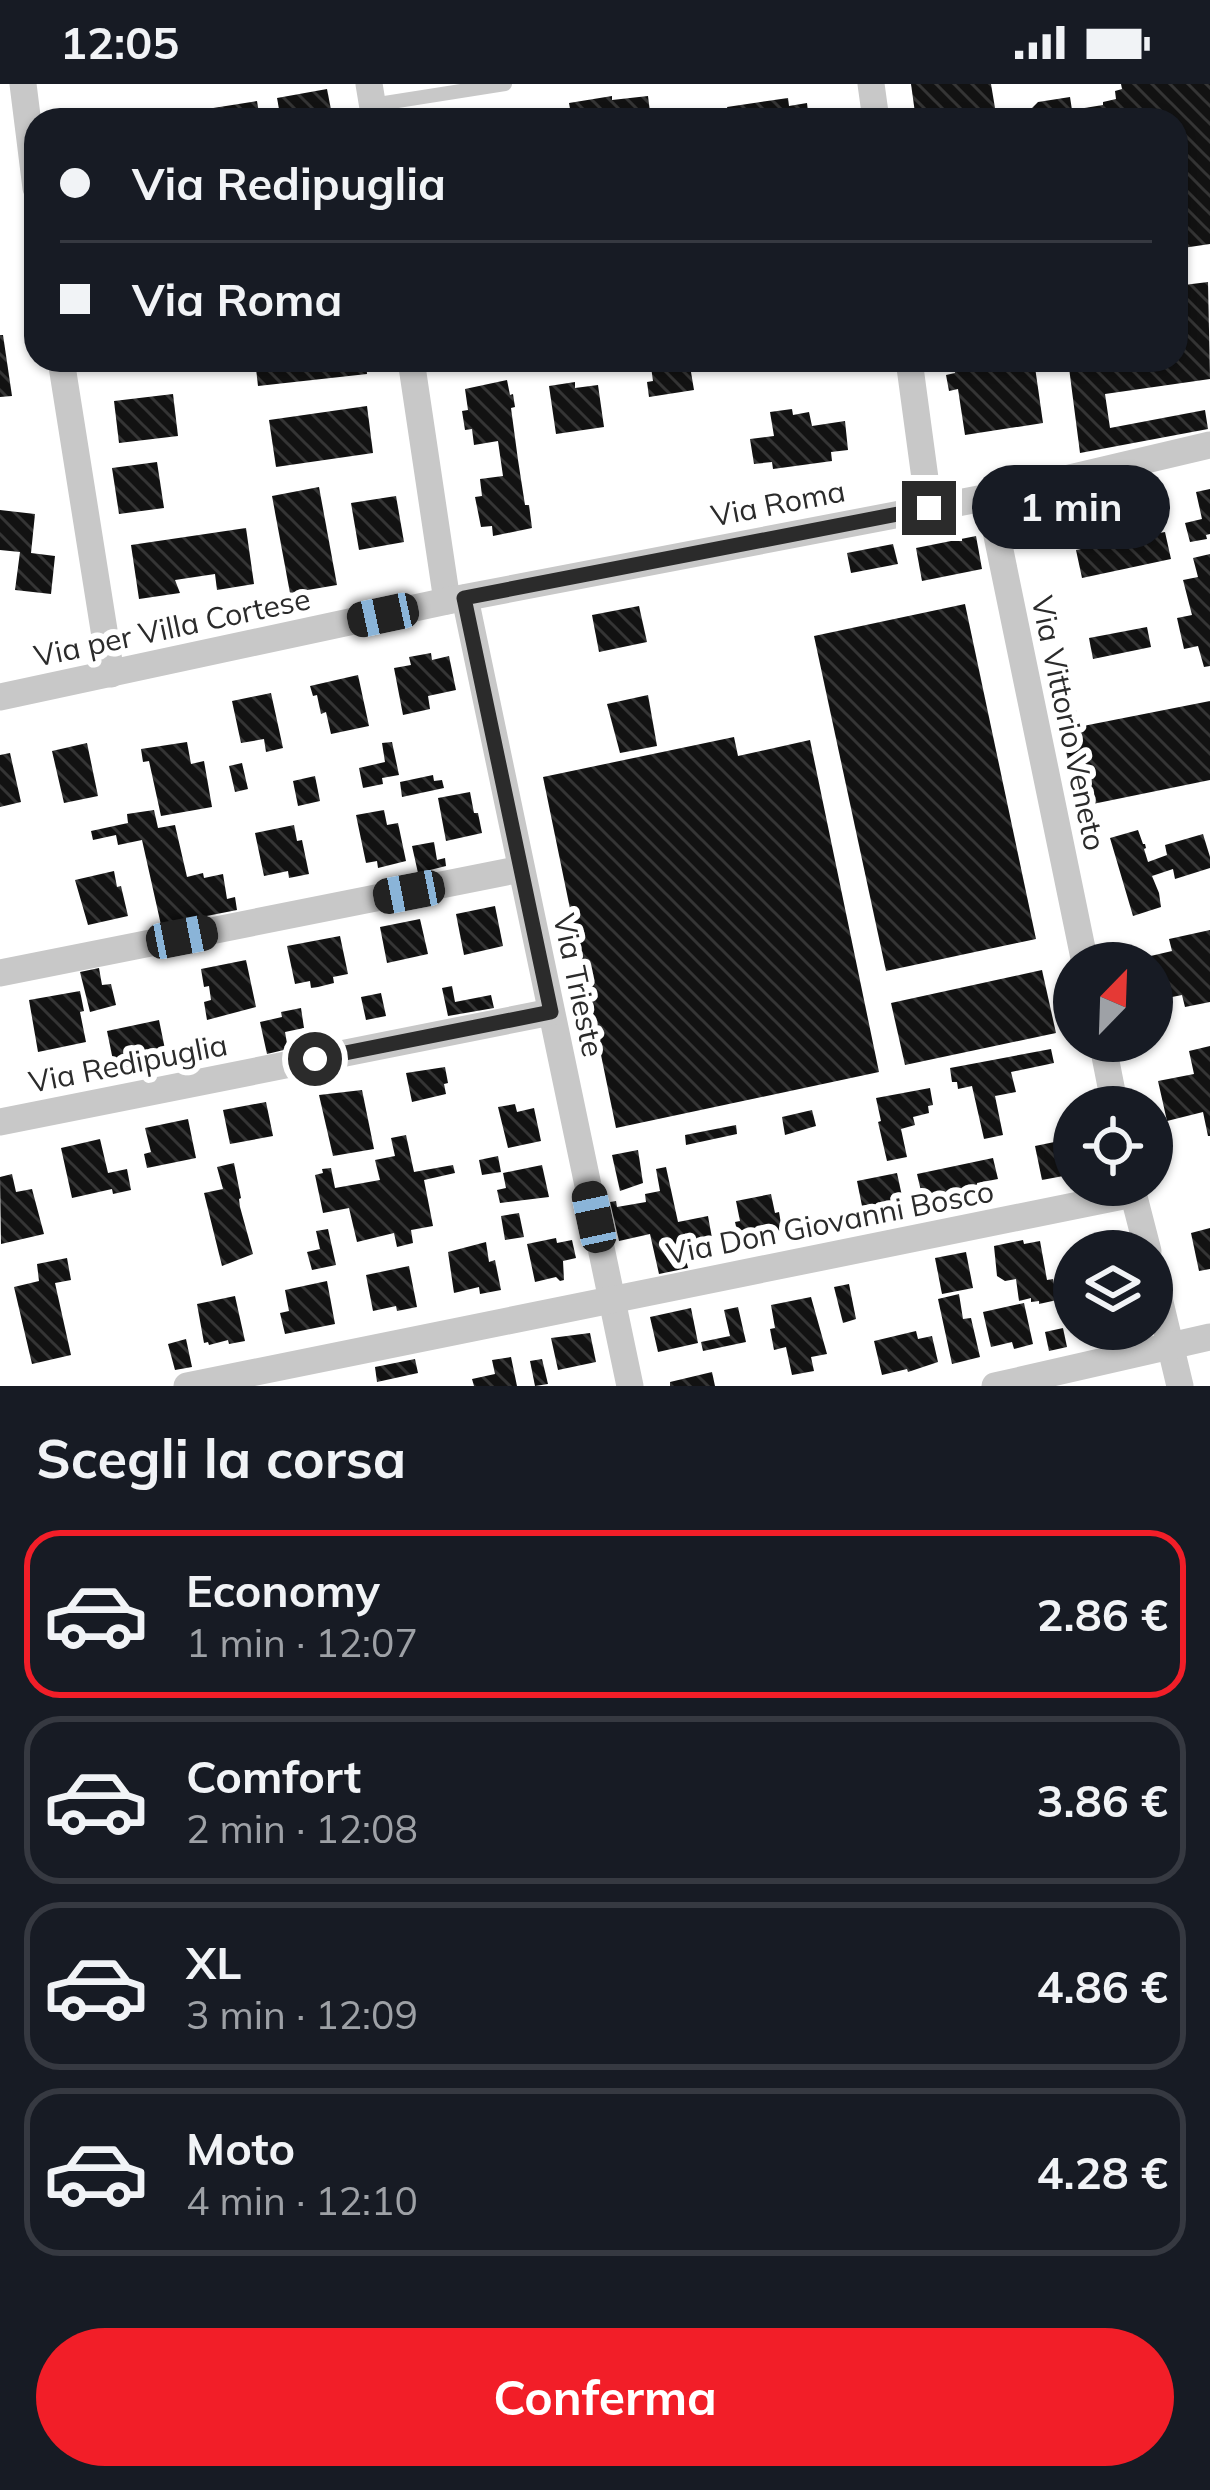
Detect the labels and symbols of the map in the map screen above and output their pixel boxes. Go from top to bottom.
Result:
callout: 1 min [971,466,1169,550]
street label: Via Roma [708,471,848,535]
route end [902,481,956,535]
street label: Via per Villa Cortese [30,579,314,675]
car [344,590,422,640]
street label: Via Vittorio Veneto [1023,592,1115,854]
car [370,867,448,917]
street label: Via Trieste [545,910,613,1060]
car [143,912,221,962]
north arrow [1053,942,1173,1062]
street label: Via Redipuglia [25,1025,231,1101]
route start [288,1032,342,1086]
street label: Via Don Giovanni Bosco [663,1172,997,1272]
car [569,1178,619,1256]

